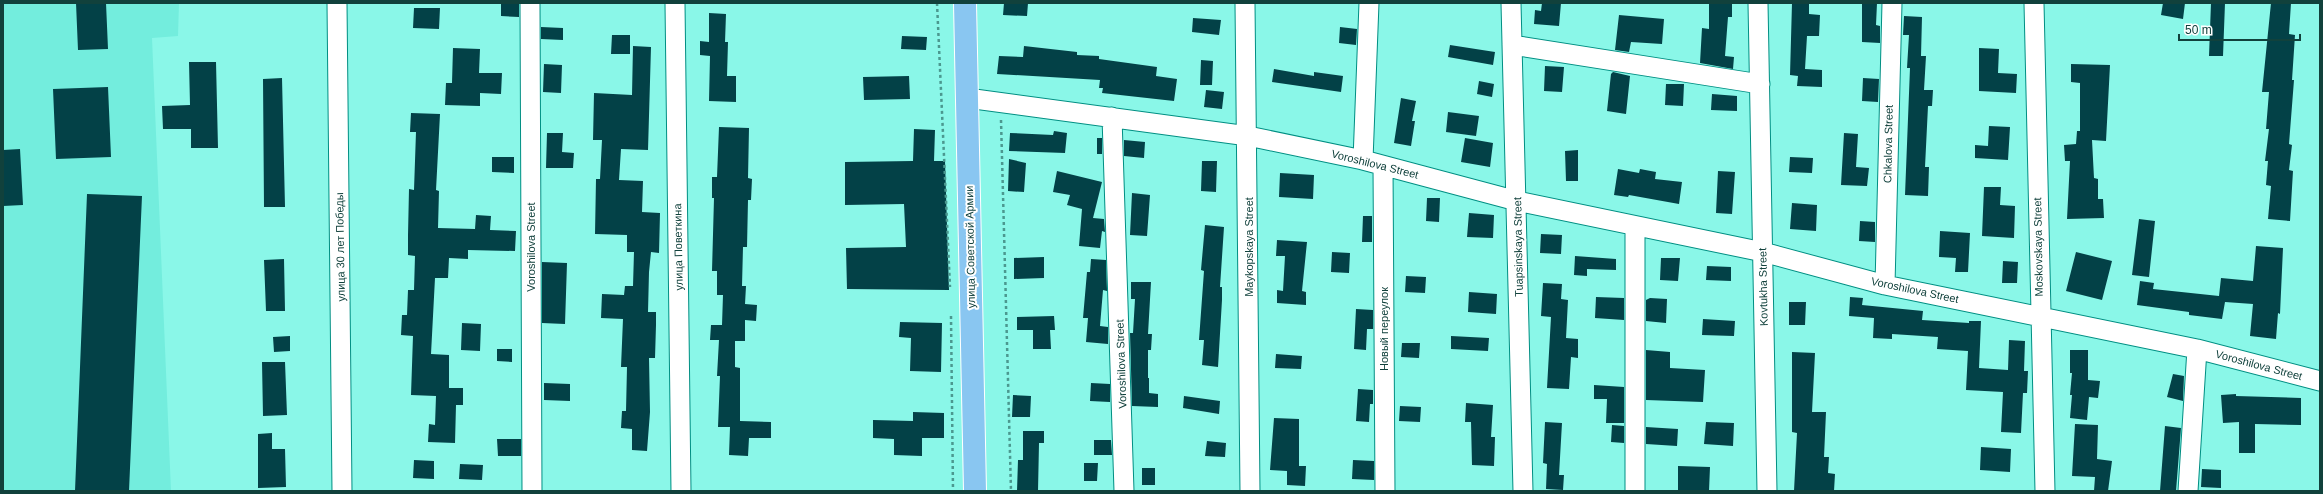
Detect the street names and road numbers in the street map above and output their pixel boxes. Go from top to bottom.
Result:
street label: Chkalova Street [1881,105,1895,183]
street label: Voroshilova Street [1330,147,1420,181]
street label: улица Советской Армии [963,185,977,309]
street label: улица 30 лет Победы [333,192,347,302]
street label: Maykopskaya Street [1243,197,1255,297]
street label: Tuapsinskaya Street [1511,197,1525,297]
street label: Moskovskaya Street [2031,197,2045,297]
street label: Voroshilova Street [525,202,537,292]
street label: улица Поветкина [671,203,685,291]
street label: Kovtukha Street [1756,248,1770,326]
street label: Voroshilova Street [1870,275,1960,305]
street label: Новый переулок [1378,287,1390,371]
street label: Voroshilova Street [1113,319,1129,409]
street label: Voroshilova Street [2214,348,2304,382]

